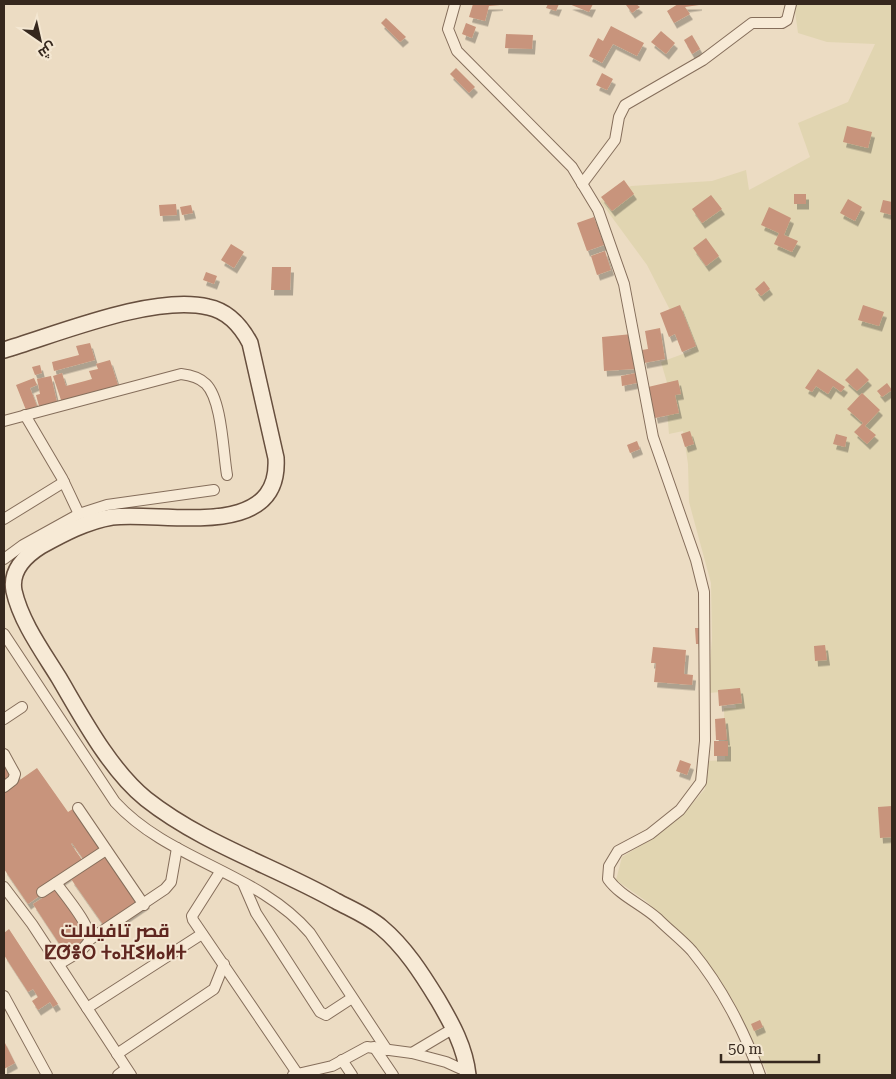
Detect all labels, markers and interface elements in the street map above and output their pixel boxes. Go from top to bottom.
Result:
north arrow [15,15,65,65]
text: ش [35,38,59,62]
district label: قصر تافيلالت ⵇⵚⴻⵔ ⵜⴰⴼⵉⵍⴰⵍⵜ [44,919,187,964]
scale bar [721,1032,818,1064]
text: 50 m [728,1040,763,1058]

